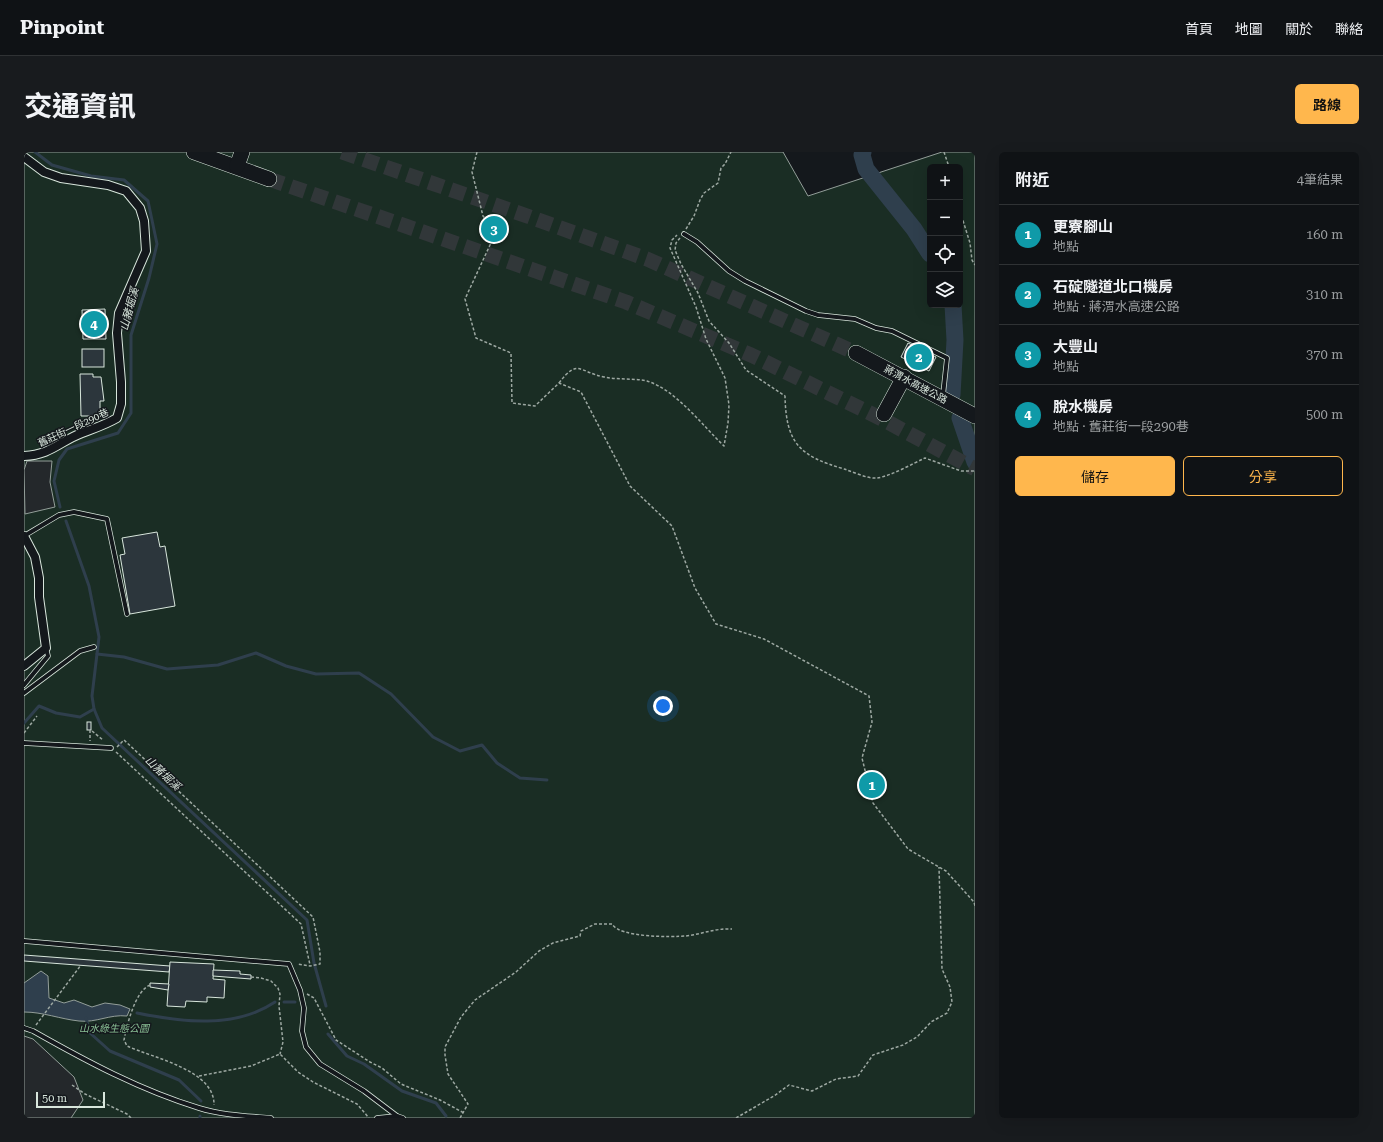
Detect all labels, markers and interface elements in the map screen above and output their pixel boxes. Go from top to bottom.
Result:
text: Pinpoint [20,16,104,39]
text: 首頁 [1185,21,1213,37]
text: 地圖 [1235,21,1263,37]
text: 關於 [1285,21,1313,37]
text: 聯絡 [1335,21,1363,37]
button: 路線 [1295,84,1359,124]
text: 交通資訊 [24,90,136,123]
map controls [927,164,963,308]
button: + [927,164,963,200]
text: 附近 [1015,170,1049,190]
text: 4筆結果 [1297,172,1343,187]
button: − [927,200,963,236]
pin: 3 [481,214,507,244]
text: 更寮腳山 [1053,218,1113,236]
text: 1 [1024,227,1032,242]
text: 160 m [1306,227,1343,242]
button: locate [927,236,963,272]
text: 地點 [1053,239,1079,254]
button: layers [927,272,963,308]
text: 石碇隧道北口機房 [1053,278,1173,296]
water label: 山豬堀溪 [118,284,142,332]
text: 2 [1024,287,1032,302]
text: 310 m [1306,287,1343,302]
text: 地點 · 蔣渭水高速公路 [1053,299,1180,314]
pin: 4 [81,309,107,339]
text: 大豐山 [1053,338,1098,356]
pin: 2 [906,342,932,372]
text: 3 [1024,347,1032,362]
text: 370 m [1306,347,1343,362]
text: 地點 [1053,359,1079,374]
street label: 蔣渭水高速公路 [882,363,949,406]
text: 脫水機房 [1053,398,1113,416]
street label: 舊莊街一段290巷 [36,406,110,449]
text: 4 [1024,407,1032,422]
text: 500 m [1306,407,1343,422]
text: 地點 · 舊莊街一段290巷 [1053,419,1189,434]
button: 儲存 [1015,456,1175,496]
button: 分享 [1183,456,1343,496]
your location [653,696,673,716]
water label: 山豬堀溪 [142,754,185,794]
pin: 1 [859,770,885,800]
park label: 山水綠生態公園 [79,1023,151,1034]
scale bar [36,1090,105,1109]
text: 50 m [42,1092,67,1105]

